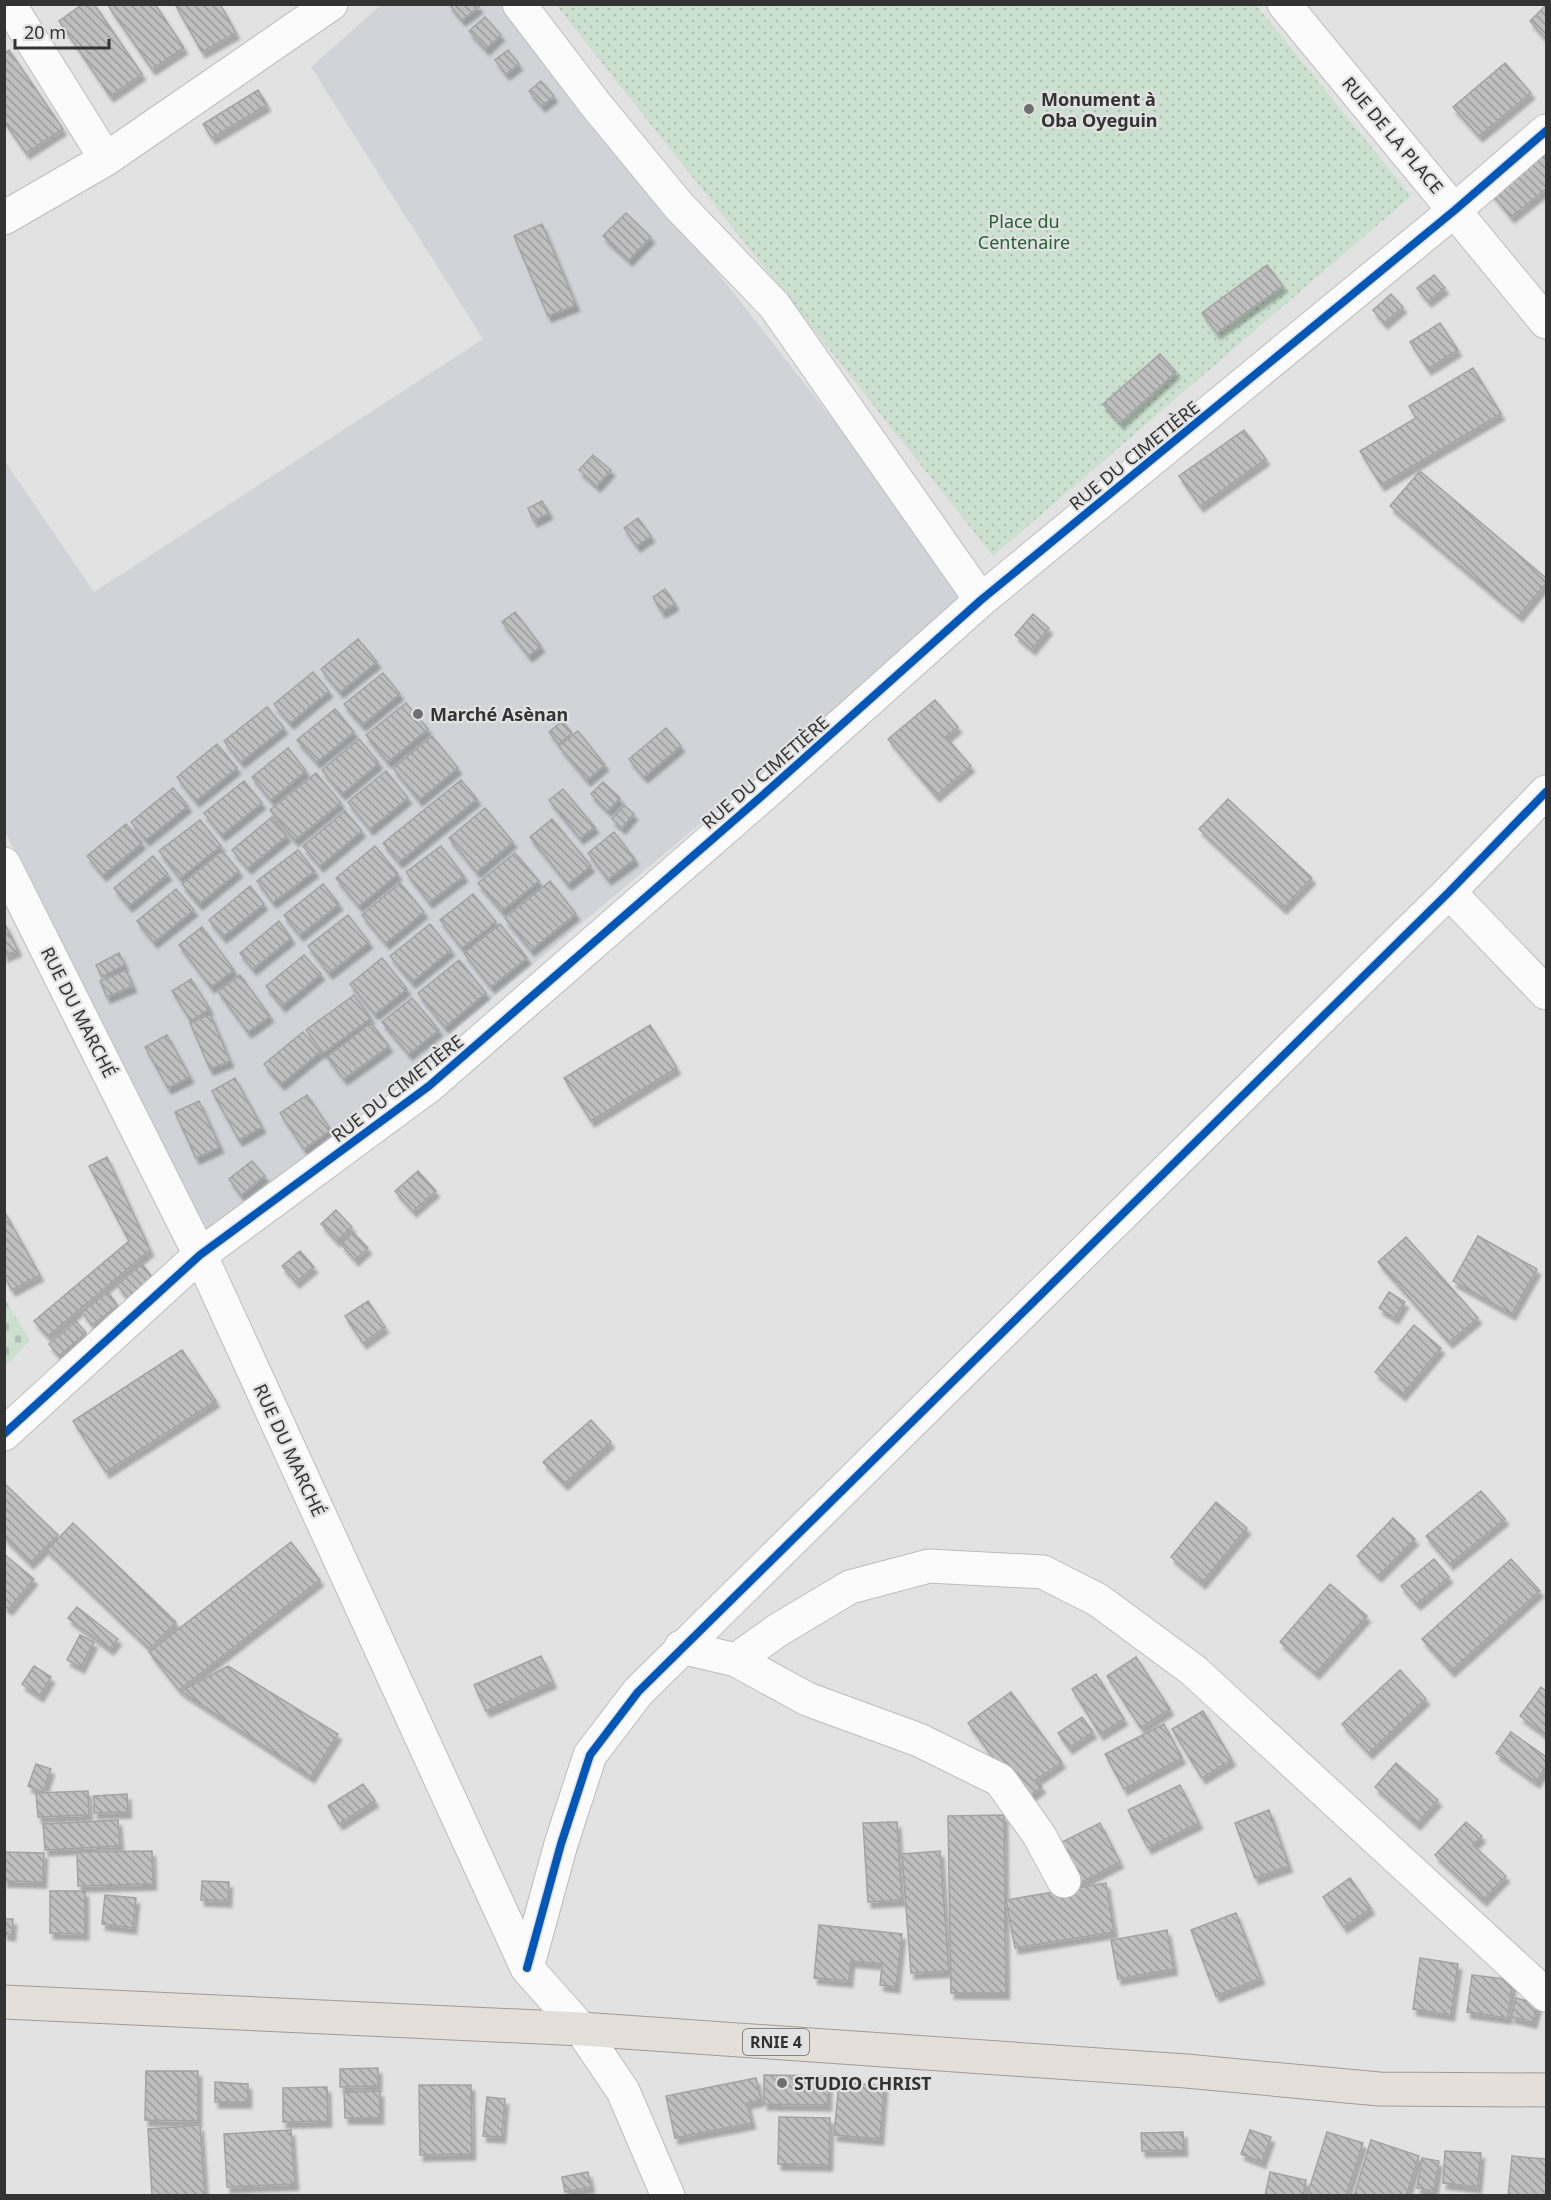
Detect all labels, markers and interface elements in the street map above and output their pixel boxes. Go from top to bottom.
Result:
scale bar [15,12,110,50]
text: 20 m [24,20,66,44]
street label: RUE DE LA PLACE [1337,72,1449,198]
place label: Monument à Oba Oyeguin [1041,87,1158,132]
marker: Monument à Oba Oyeguin [1022,102,1036,116]
park label: Place du Centenaire [978,209,1070,254]
street label: RUE DU CIMETIÈRE [1064,395,1204,515]
place label: Marché Asènan [430,702,568,726]
marker: Marché Asènan [411,707,425,721]
street label: RUE DU CIMETIÈRE [696,710,834,834]
street label: RUE DU MARCHÉ [36,943,122,1081]
street label: RUE DU CIMETIÈRE [326,1029,468,1147]
street label: RUE DU MARCHÉ [249,1380,331,1520]
road number: RNIE 4 [743,2029,809,2055]
place label: STUDIO CHRIST [794,2071,932,2095]
marker: STUDIO CHRIST [775,2076,789,2090]

